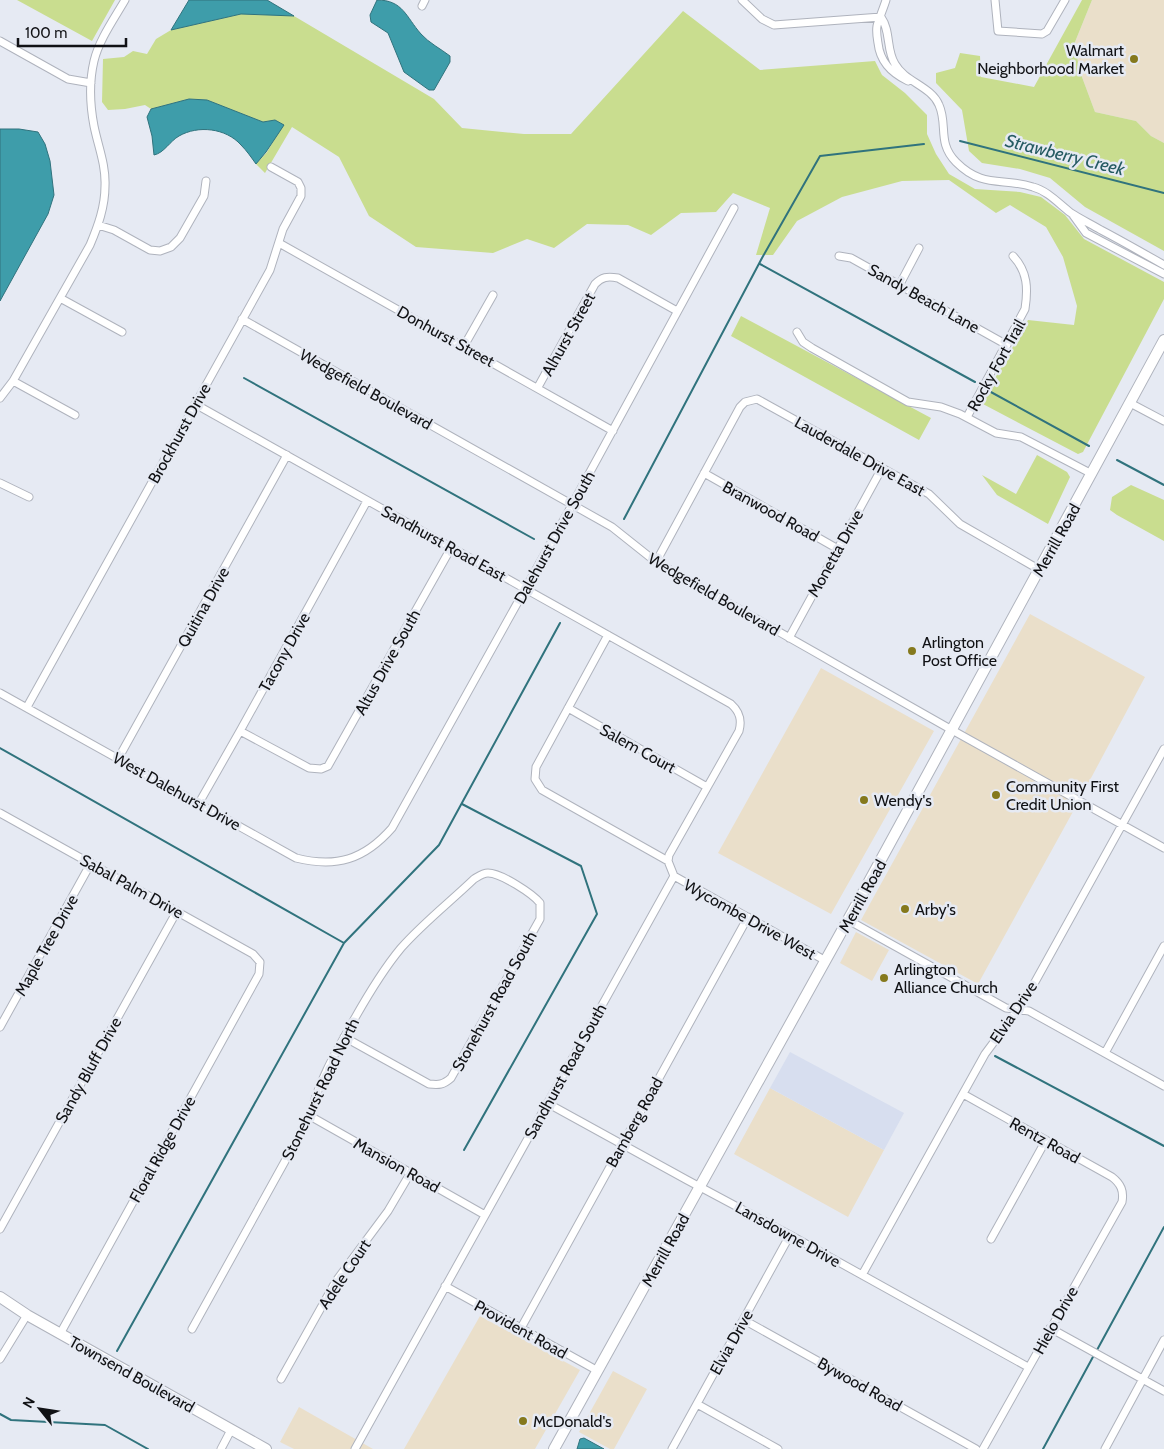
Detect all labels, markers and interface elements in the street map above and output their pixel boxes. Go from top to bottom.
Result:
scale bar [18,15,125,47]
text: 100 m [25,24,67,42]
place label: Walmart Neighborhood Market [977,41,1125,78]
marker: Walmart Neighborhood Market [1128,53,1140,65]
water label: Strawberry Creek [1003,130,1128,181]
street label: Sandy Beach Lane [865,260,983,337]
street label: Alhurst Street [538,289,599,379]
street label: Donhurst Street [394,302,498,371]
street label: Rocky Fort Trail [963,316,1030,414]
street label: Wedgefield Boulevard [296,345,435,434]
street label: Brockhurst Drive [144,380,215,486]
street label: Lauderdale Drive East [791,413,929,500]
street label: Dalehurst Drive South [510,468,599,607]
street label: Branwood Road [719,477,822,546]
street label: Merrill Road [1029,500,1084,580]
street label: Sandhurst Road East [378,501,510,586]
street label: Monetta Drive [804,506,867,600]
street label: Wedgefield Boulevard [645,549,783,640]
street label: Quitina Drive [174,564,233,651]
street label: Altus Drive South [351,606,424,718]
street label: Tacony Drive [255,609,314,695]
place label: Arlington Post Office [922,633,997,670]
marker: Arlington Post Office [906,645,918,657]
street label: Salem Court [596,720,680,777]
street label: West Dalehurst Drive [110,748,244,834]
place label: Community First Credit Union [1006,777,1120,814]
marker: Community First Credit Union [990,789,1002,801]
place label: Wendy's [874,791,932,810]
marker: Wendy's [858,794,870,806]
street label: Sabal Palm Drive [77,850,187,923]
street label: Merrill Road [835,856,890,936]
street label: Wycombe Drive West [681,875,820,964]
street label: Maple Tree Drive [11,891,82,999]
place label: Arby's [915,900,956,919]
marker: Arby's [899,903,911,915]
street label: Stonehurst Road South [448,928,541,1075]
place label: Arlington Alliance Church [894,960,998,997]
marker: Arlington Alliance Church [878,972,890,984]
street label: Elvia Drive [986,978,1041,1047]
street label: Sandhurst Road South [520,1000,610,1142]
street label: Sandy Bluff Drive [51,1014,125,1127]
street label: Stonehurst Road North [278,1015,363,1163]
street label: Bamberg Road [602,1074,667,1170]
street label: Floral Ridge Drive [125,1093,199,1206]
street label: Rentz Road [1006,1113,1083,1168]
street label: Mansion Road [350,1134,443,1197]
street label: Lansdowne Drive [732,1198,844,1271]
street label: Merrill Road [638,1210,693,1290]
street label: Adele Court [314,1236,375,1313]
street label: Hielo Drive [1029,1283,1082,1358]
street label: Provident Road [471,1296,571,1363]
street label: Elvia Drive [706,1307,757,1378]
street label: Townsend Boulevard [66,1332,198,1417]
street label: Bywood Road [814,1353,905,1415]
north arrow [15,1384,65,1434]
text: N [18,1394,39,1411]
place label: McDonald's [533,1412,612,1431]
marker: McDonald's [517,1415,529,1427]

